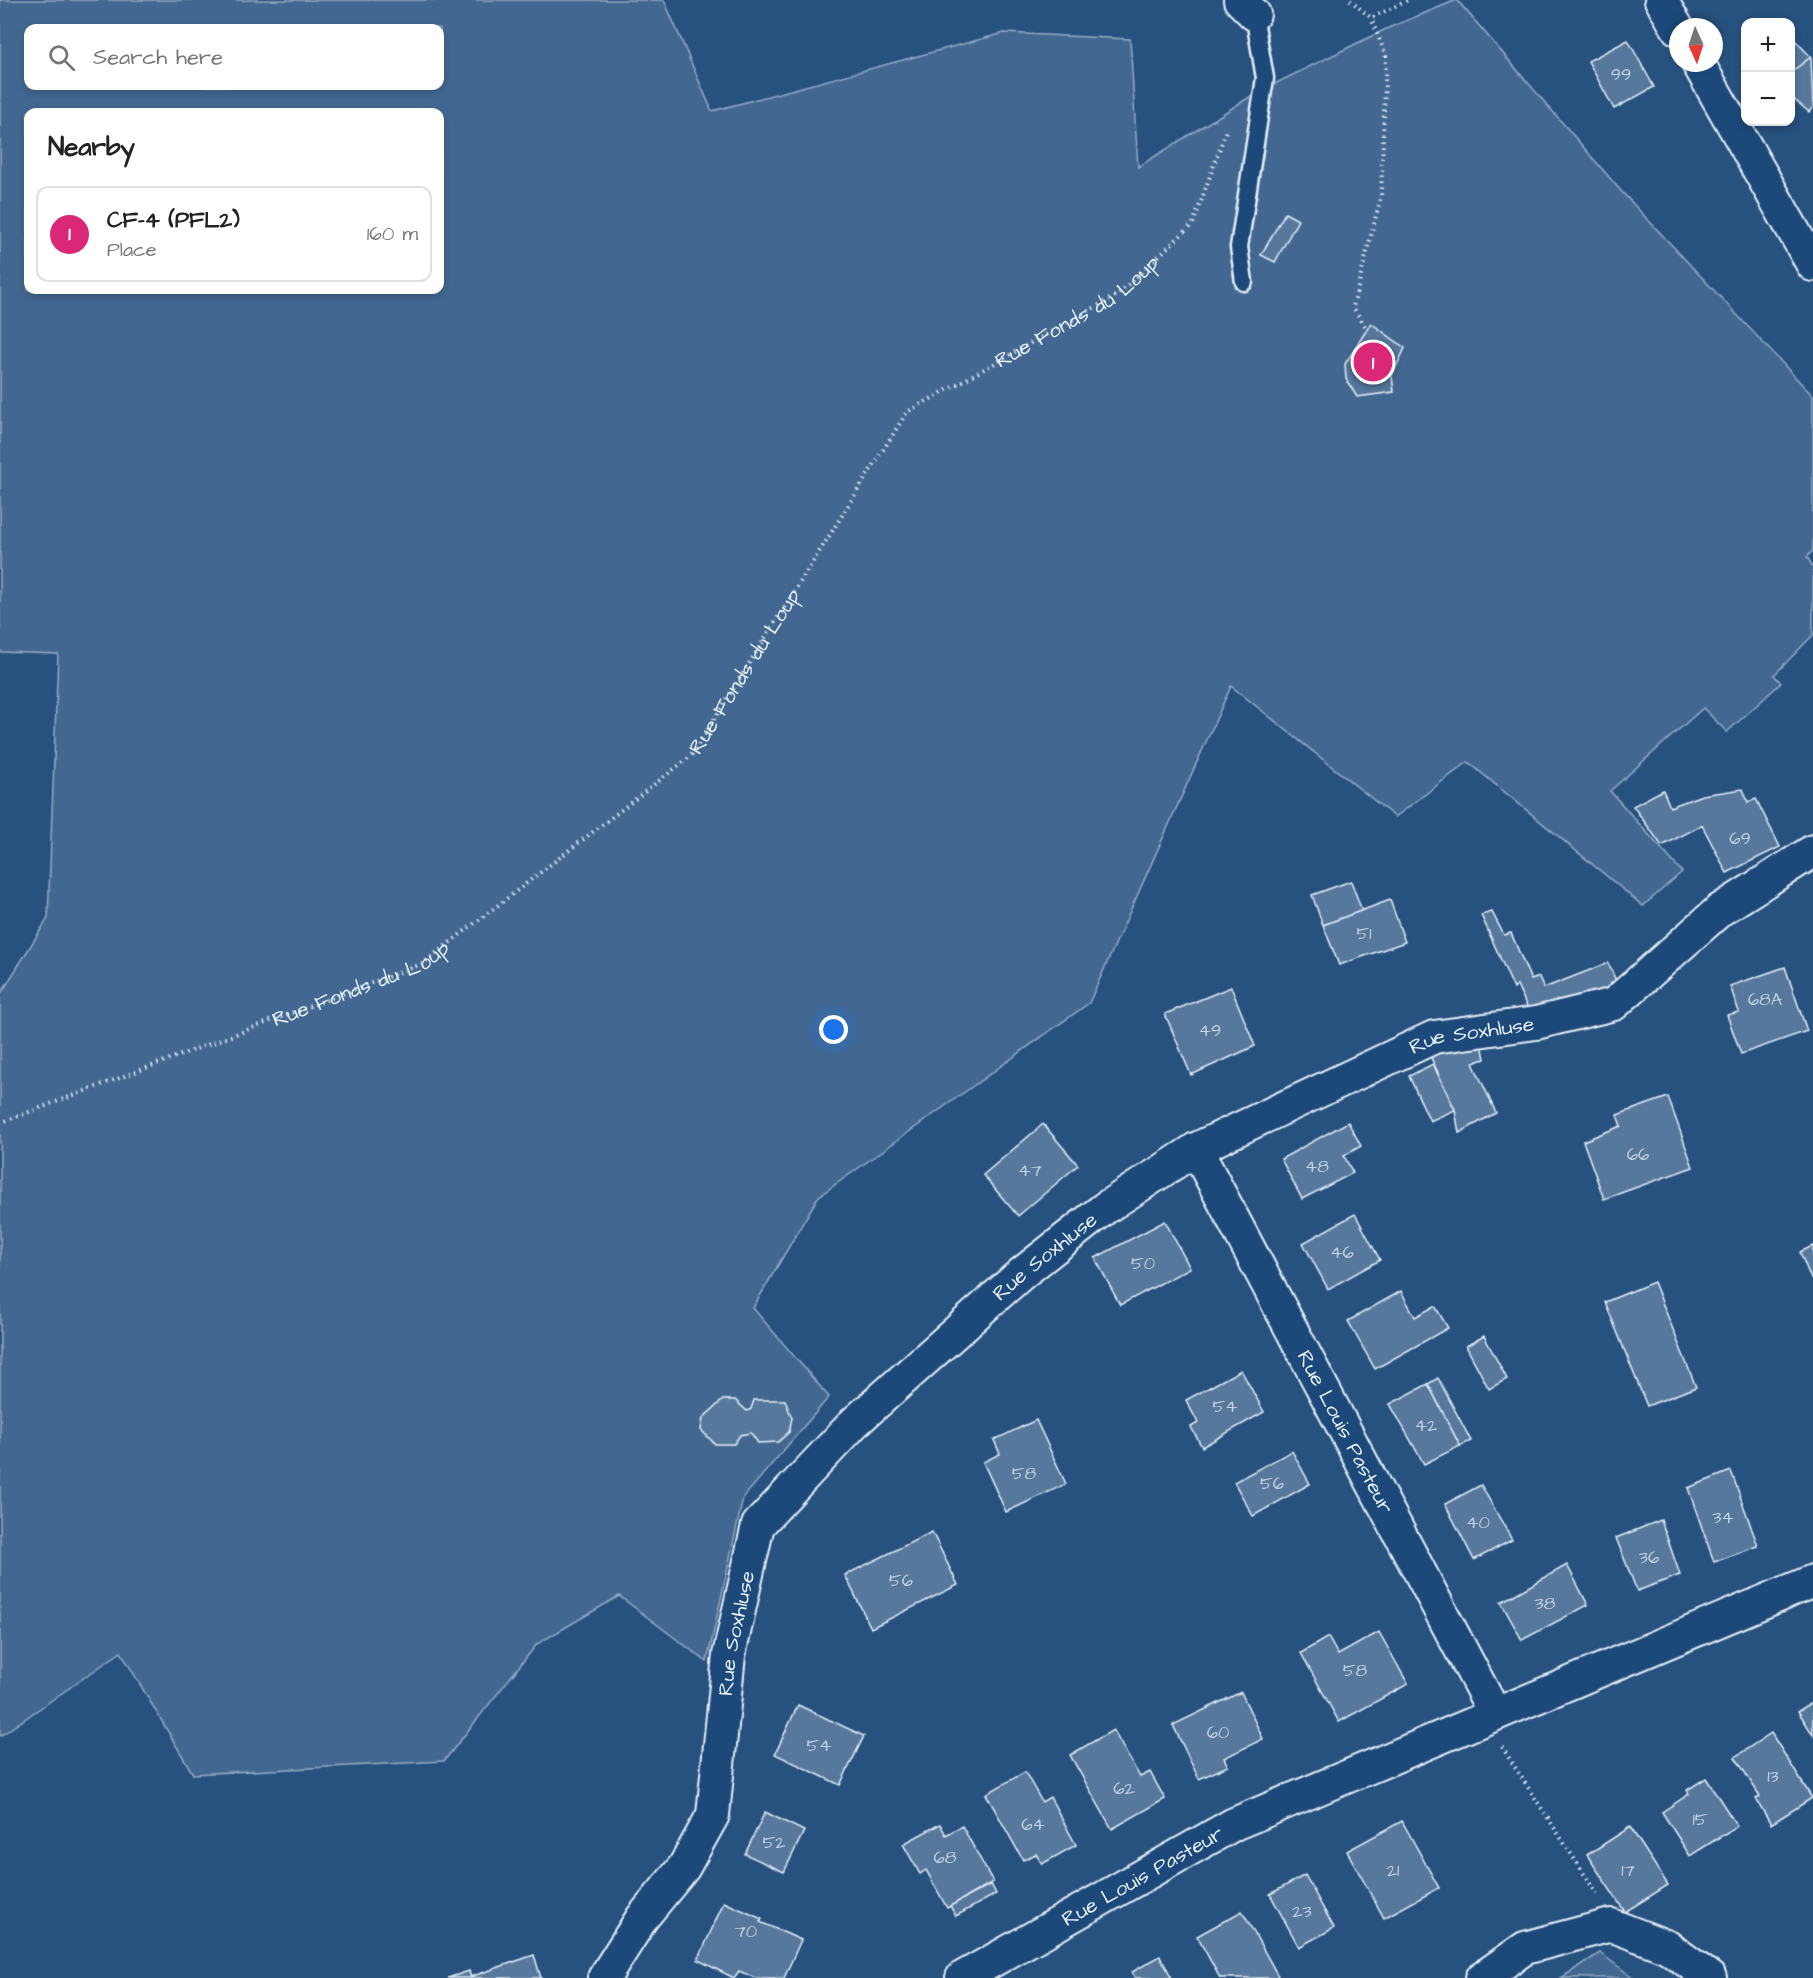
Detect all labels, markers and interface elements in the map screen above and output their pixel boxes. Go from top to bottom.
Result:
north arrow [1669,18,1723,72]
map controls [1741,18,1795,126]
button: + [1741,18,1795,72]
search box [24,24,444,90]
icon: search [45,41,78,74]
text: Search here [93,42,223,73]
house number: 99 [1611,62,1631,87]
button: − [1741,72,1795,126]
text: Nearby [48,129,135,165]
text: CF-4 (PFL2) [107,205,240,236]
text: 1 [68,220,71,248]
text: 160 m [367,220,418,248]
text: Place [107,236,157,264]
street label: Rue Fonds du Loup [990,249,1167,375]
pin: 1 [1354,340,1392,385]
street label: Rue Fonds du Loup [682,583,809,760]
house number: 69 [1729,826,1751,851]
house number: 51 [1356,921,1372,946]
street label: Rue Fonds du Loup [268,934,457,1034]
house number: 68A [1748,987,1783,1012]
street label: Rue Soxhluse [1404,1009,1536,1062]
your location [819,1015,848,1044]
house number: 49 [1199,1018,1221,1043]
house number: 66 [1627,1142,1649,1167]
house number: 48 [1305,1154,1329,1179]
house number: 47 [1018,1158,1042,1183]
street label: Rue Soxhluse [986,1206,1103,1308]
house number: 46 [1330,1240,1354,1265]
house number: 50 [1131,1251,1155,1276]
street label: Rue Louis Pasteur [1290,1345,1401,1519]
house number: 54 [1213,1394,1238,1419]
house number: 42 [1415,1413,1438,1438]
house number: 58 [1012,1461,1037,1486]
house number: 56 [1260,1471,1284,1496]
house number: 34 [1712,1505,1734,1530]
house number: 40 [1466,1510,1490,1535]
house number: 36 [1639,1545,1659,1570]
street label: Rue Soxhluse [711,1568,762,1697]
house number: 56 [889,1568,913,1593]
house number: 38 [1535,1591,1556,1616]
house number: 58 [1343,1658,1368,1683]
house number: 60 [1207,1720,1229,1745]
house number: 54 [807,1733,832,1758]
house number: 13 [1767,1764,1779,1789]
house number: 62 [1113,1776,1135,1801]
house number: 15 [1692,1807,1708,1832]
house number: 64 [1021,1812,1045,1837]
street label: Rue Louis Pasteur [1056,1819,1229,1934]
house number: 52 [762,1830,786,1855]
house number: 68 [934,1845,957,1870]
house number: 21 [1387,1858,1399,1883]
house number: 17 [1621,1858,1635,1883]
house number: 23 [1292,1899,1312,1924]
house number: 70 [735,1919,757,1944]

